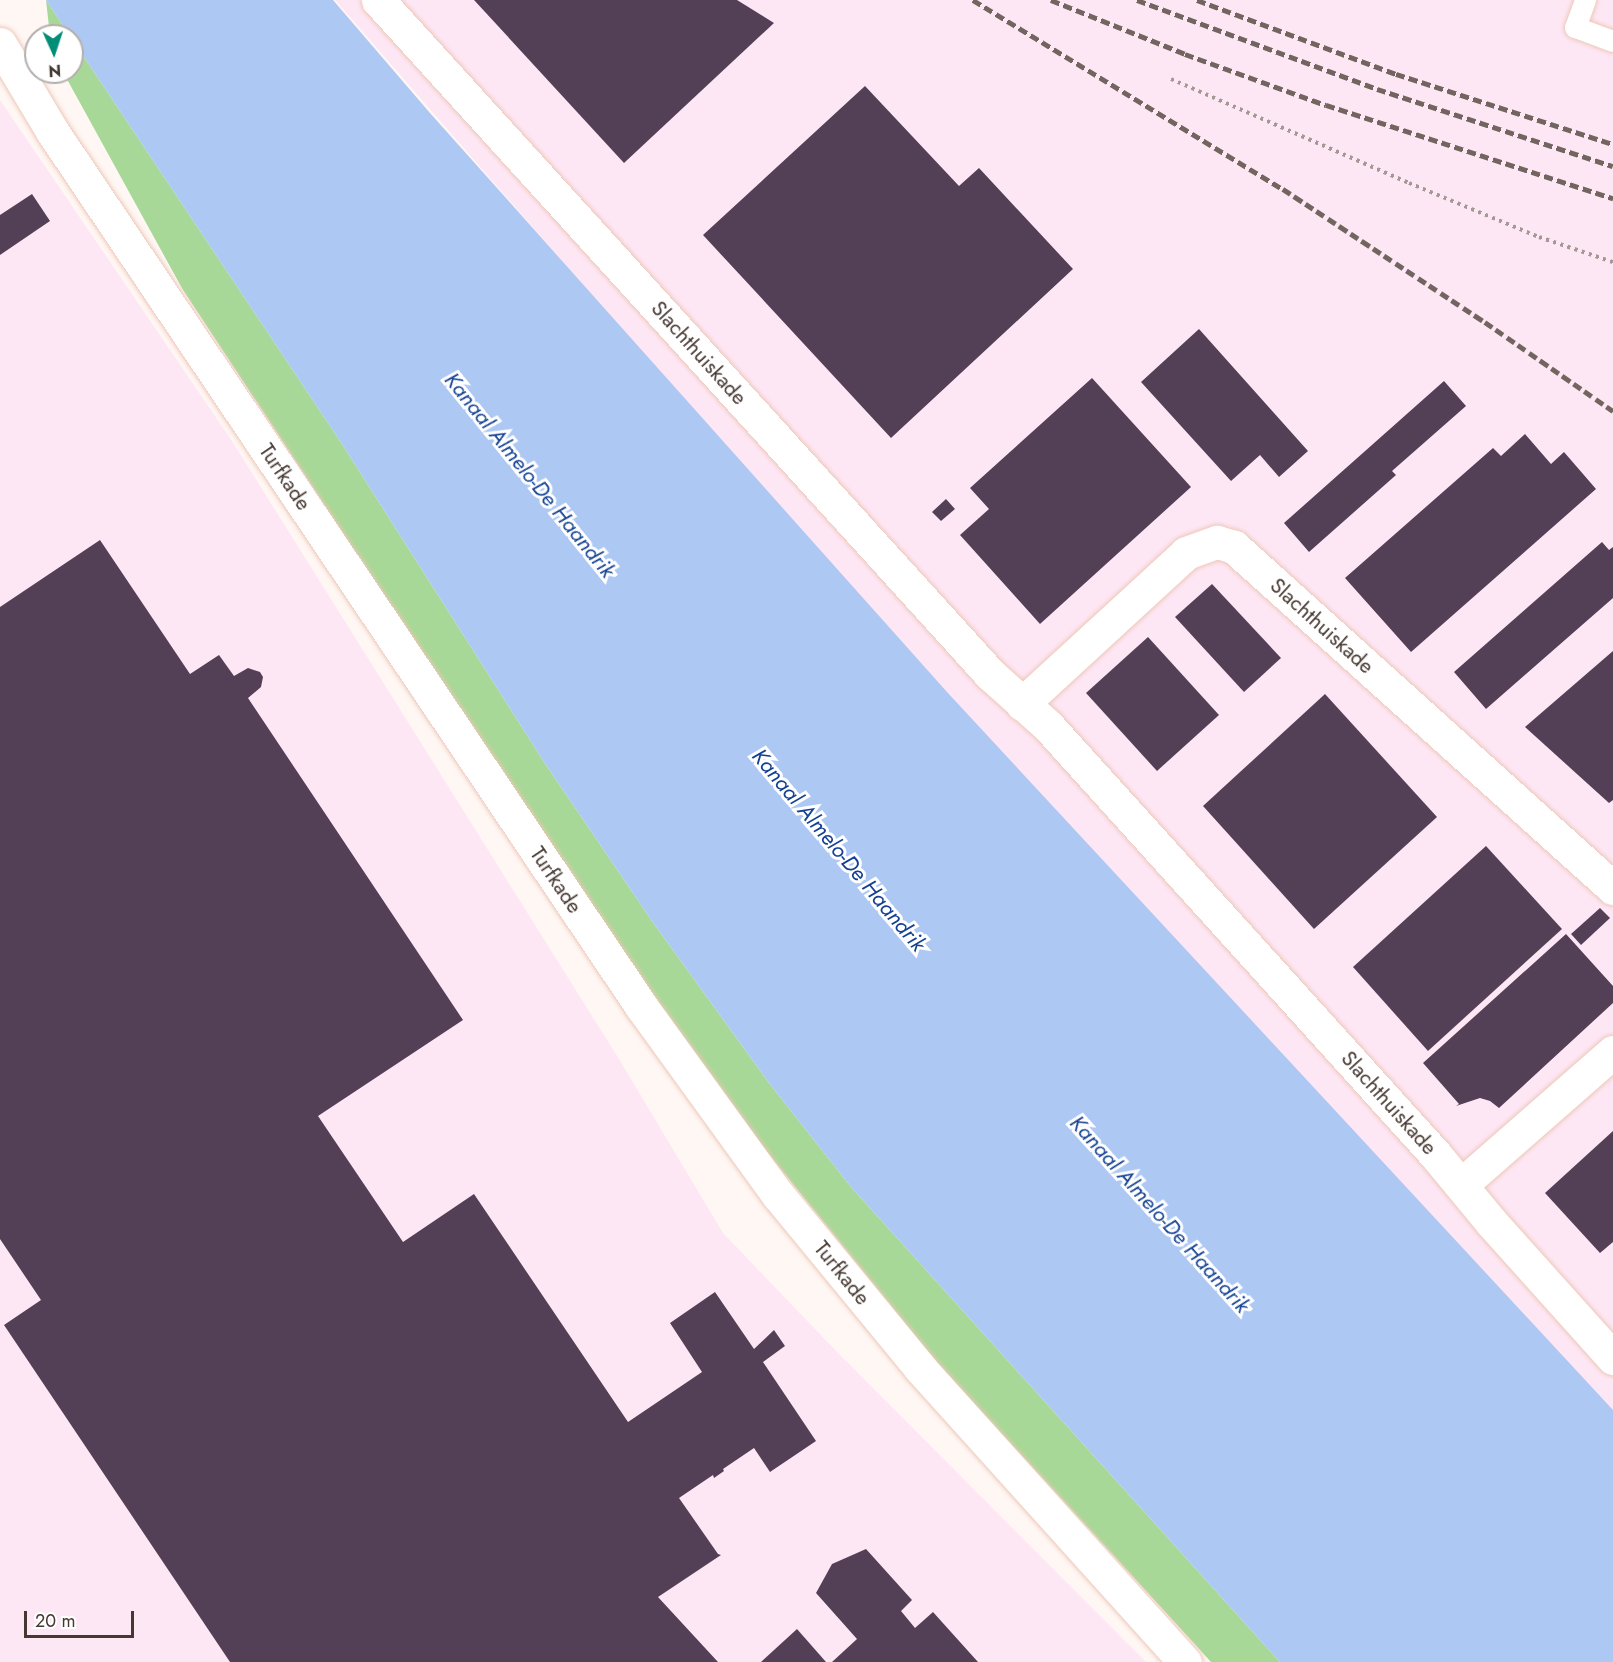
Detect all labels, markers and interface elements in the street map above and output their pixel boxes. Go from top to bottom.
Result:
north arrow [24,24,84,84]
text: N [48,59,62,82]
street label: Slachthuiskade [646,296,752,410]
water label: Kanaal Almelo-De Haandrik [439,367,621,583]
street label: Turfkade [254,439,316,515]
street label: Slachthuiskade [1265,573,1379,679]
water label: Kanaal Almelo-De Haandrik [747,743,931,957]
street label: Turfkade [525,842,587,918]
street label: Slachthuiskade [1336,1046,1442,1160]
water label: Kanaal Almelo-De Haandrik [1064,1110,1256,1318]
street label: Turfkade [809,1236,875,1310]
scale bar [27,1599,136,1637]
text: 20 m [35,1608,75,1634]

